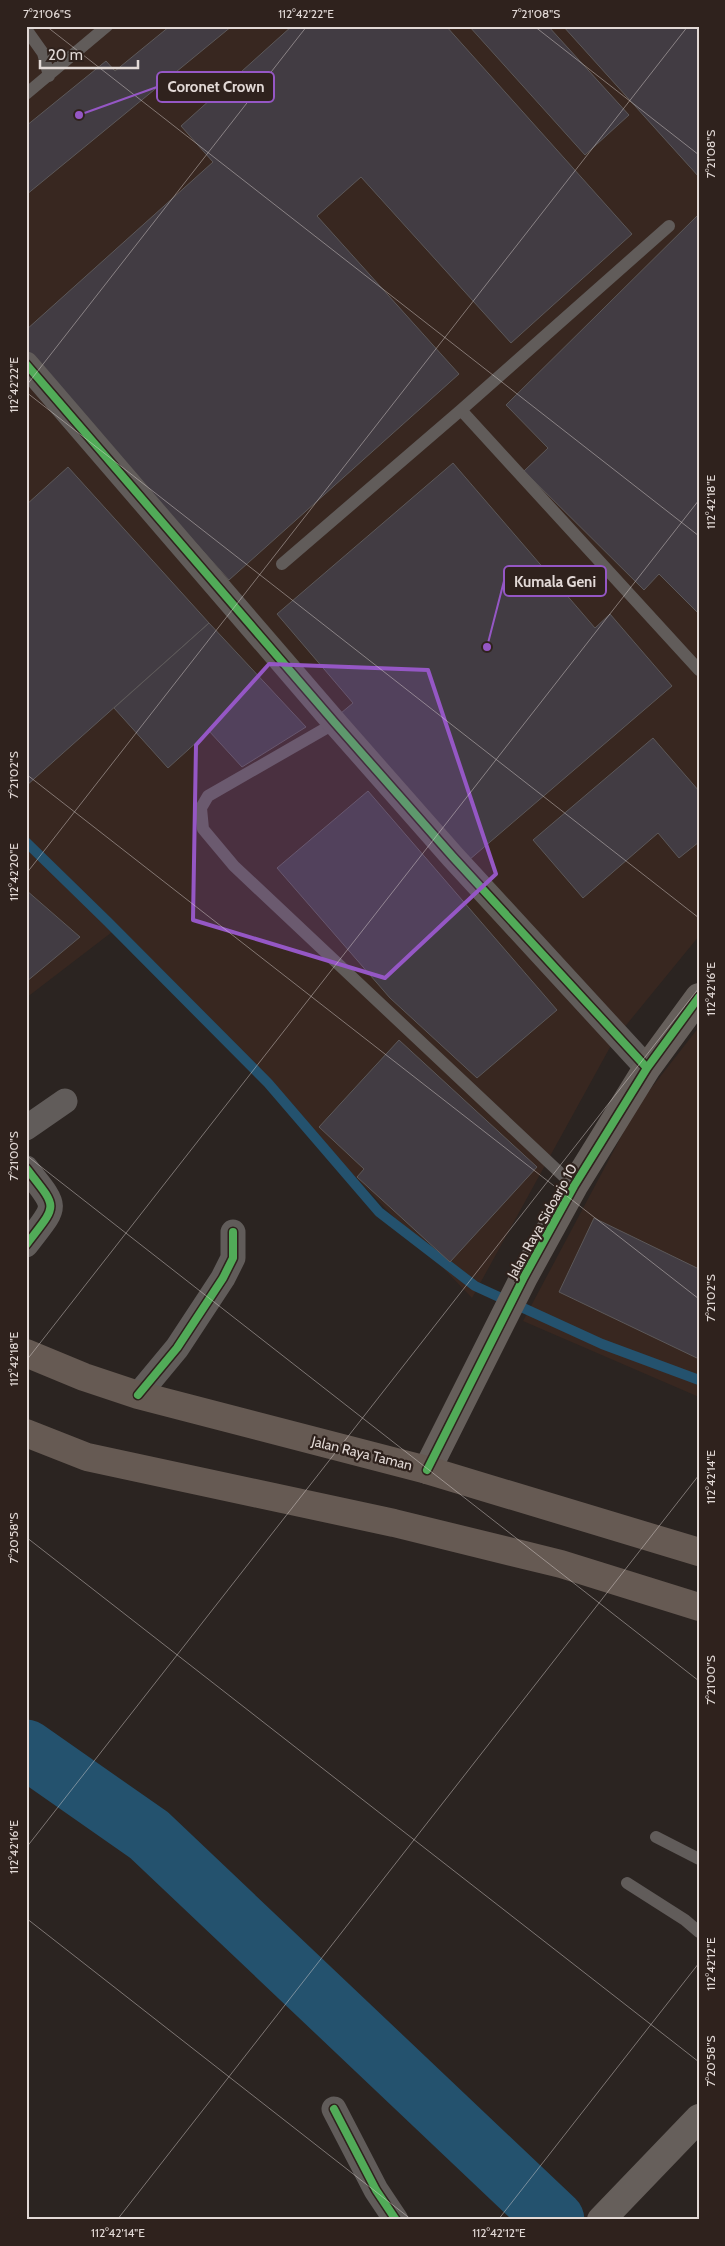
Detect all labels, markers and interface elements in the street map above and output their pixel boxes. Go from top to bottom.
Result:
text: 7°21'06"S [23,6,71,21]
text: 112°42'22"E [278,6,334,21]
text: 7°21'08"S [512,6,560,21]
scale bar [40,38,138,70]
text: 20 m [48,46,83,64]
callout: Coronet Crown [157,72,274,102]
text: Coronet Crown [167,78,265,96]
text: 7°21'08"S [703,130,718,178]
text: 112°42'22"E [6,357,21,413]
text: 112°42'18"E [703,475,718,529]
callout: Kumala Geni [504,566,606,596]
text: Kumala Geni [514,573,596,591]
text: 7°21'02"S [6,751,21,799]
text: 112°42'20"E [6,843,21,901]
text: 112°42'16"E [703,962,718,1016]
text: 7°21'00"S [6,1131,21,1181]
street label: Jalan Raya Sidoarjo 10 [502,1160,581,1283]
text: 7°21'02"S [703,1274,718,1322]
text: 112°42'18"E [6,1332,21,1386]
street label: Jalan Raya Taman [309,1432,414,1474]
text: 112°42'14"E [703,1450,718,1504]
text: 7°20'58"S [6,1513,21,1563]
text: 7°21'00"S [703,1655,718,1705]
text: 112°42'16"E [6,1820,21,1874]
text: 112°42'12"E [703,1937,718,1991]
text: 7°20'58"S [703,2036,718,2086]
text: 112°42'14"E [91,2225,145,2240]
text: 112°42'12"E [472,2225,526,2240]

